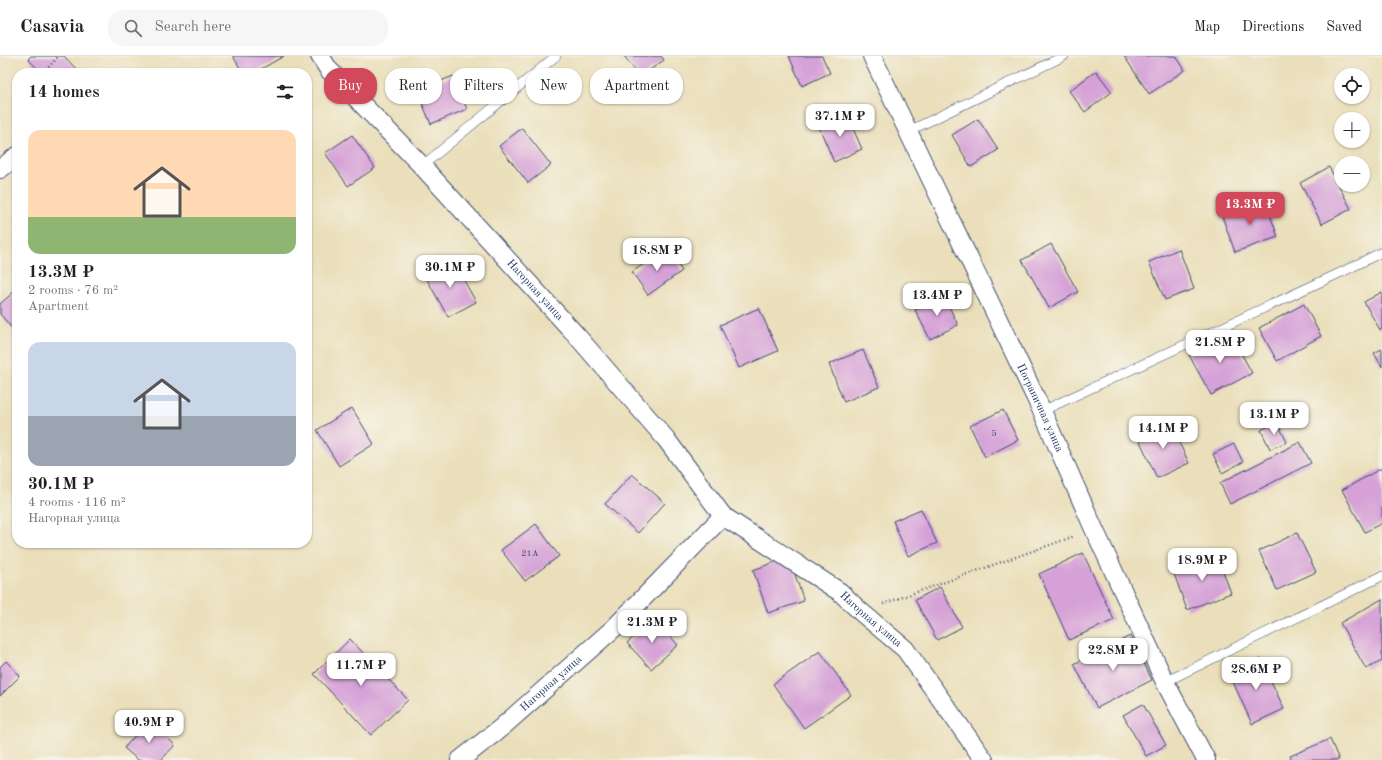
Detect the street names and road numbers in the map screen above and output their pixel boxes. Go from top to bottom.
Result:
street label: Нагорная улица [505,257,566,323]
street label: Пограничная улица [1015,362,1065,454]
street label: Нагорная улица [838,590,904,650]
street label: Нагорная улица [518,653,584,714]

